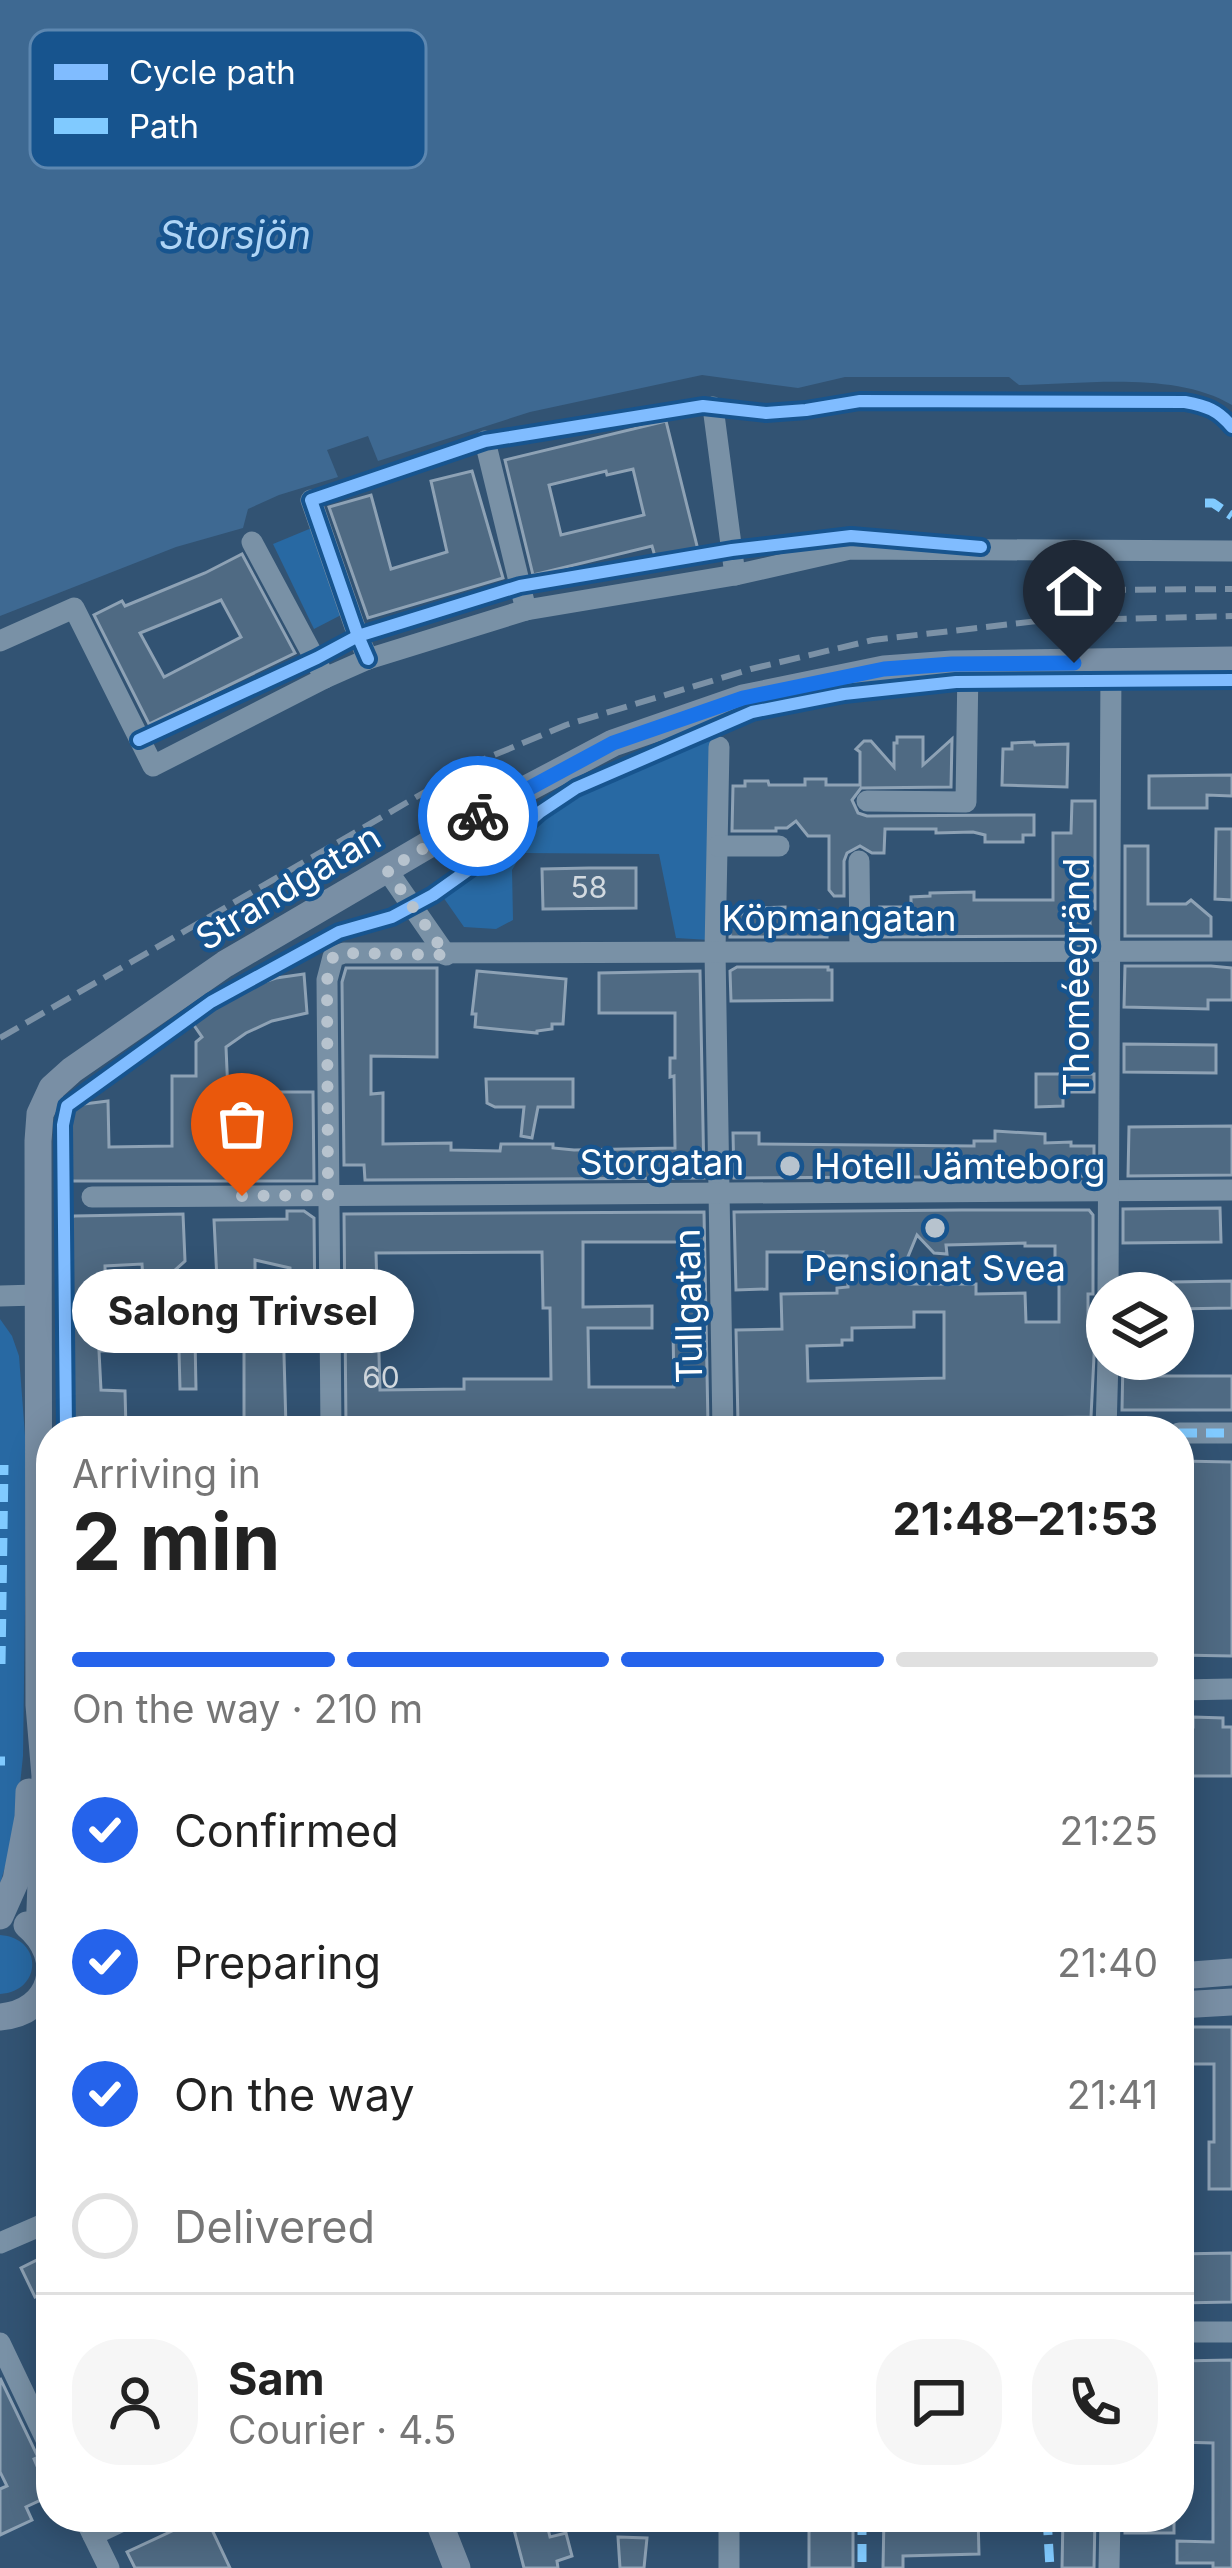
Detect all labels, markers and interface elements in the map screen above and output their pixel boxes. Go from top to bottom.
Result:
legend [30,30,426,168]
text: Cycle path [129,52,296,92]
text: Path [129,106,199,146]
water label: Storsjön [159,211,311,258]
pin [1023,540,1125,663]
icon: home [1041,558,1107,624]
courier [418,756,538,876]
icon: bike [445,783,511,849]
street label: Strandgatan [188,815,388,959]
street label: Thoméegränd [1054,858,1098,1096]
house number: 58 [571,869,607,905]
street label: Köpmangatan [721,896,957,940]
pin [191,1073,293,1196]
icon: bag [209,1091,275,1157]
street label: Storgatan [580,1140,744,1184]
place label: Hotell Jämteborg [814,1144,1106,1188]
marker: Hotell Jämteborg [777,1153,803,1179]
marker: Pensionat Svea [922,1215,948,1241]
street label: Tullgatan [665,1228,711,1384]
place label: Pensionat Svea [804,1246,1066,1290]
callout: Salong Trivsel [71,1268,413,1352]
map controls [1086,1272,1194,1380]
button: layers [1086,1272,1194,1380]
text: Salong Trivsel [108,1287,378,1334]
house number: 60 [362,1359,400,1395]
text: Arriving in [72,1450,261,1497]
text: 21:48–21:53 [892,1491,1158,1546]
text: 2 min [72,1494,280,1589]
text: On the way · 210 m [72,1685,423,1732]
icon: check [72,1797,138,1863]
text: Confirmed [174,1803,399,1858]
text: 21:25 [1060,1807,1158,1854]
icon: check [72,1929,138,1995]
text: Preparing [174,1935,381,1990]
text: 21:40 [1057,1939,1158,1986]
icon: check [72,2061,138,2127]
text: On the way [174,2067,415,2122]
text: 21:41 [1067,2071,1158,2118]
text: Delivered [174,2199,375,2254]
button: person [72,2339,198,2465]
button: chat [876,2339,1002,2465]
button: phone [1032,2339,1158,2465]
text: Sam [228,2351,325,2406]
text: Courier · 4.5 [228,2406,457,2453]

